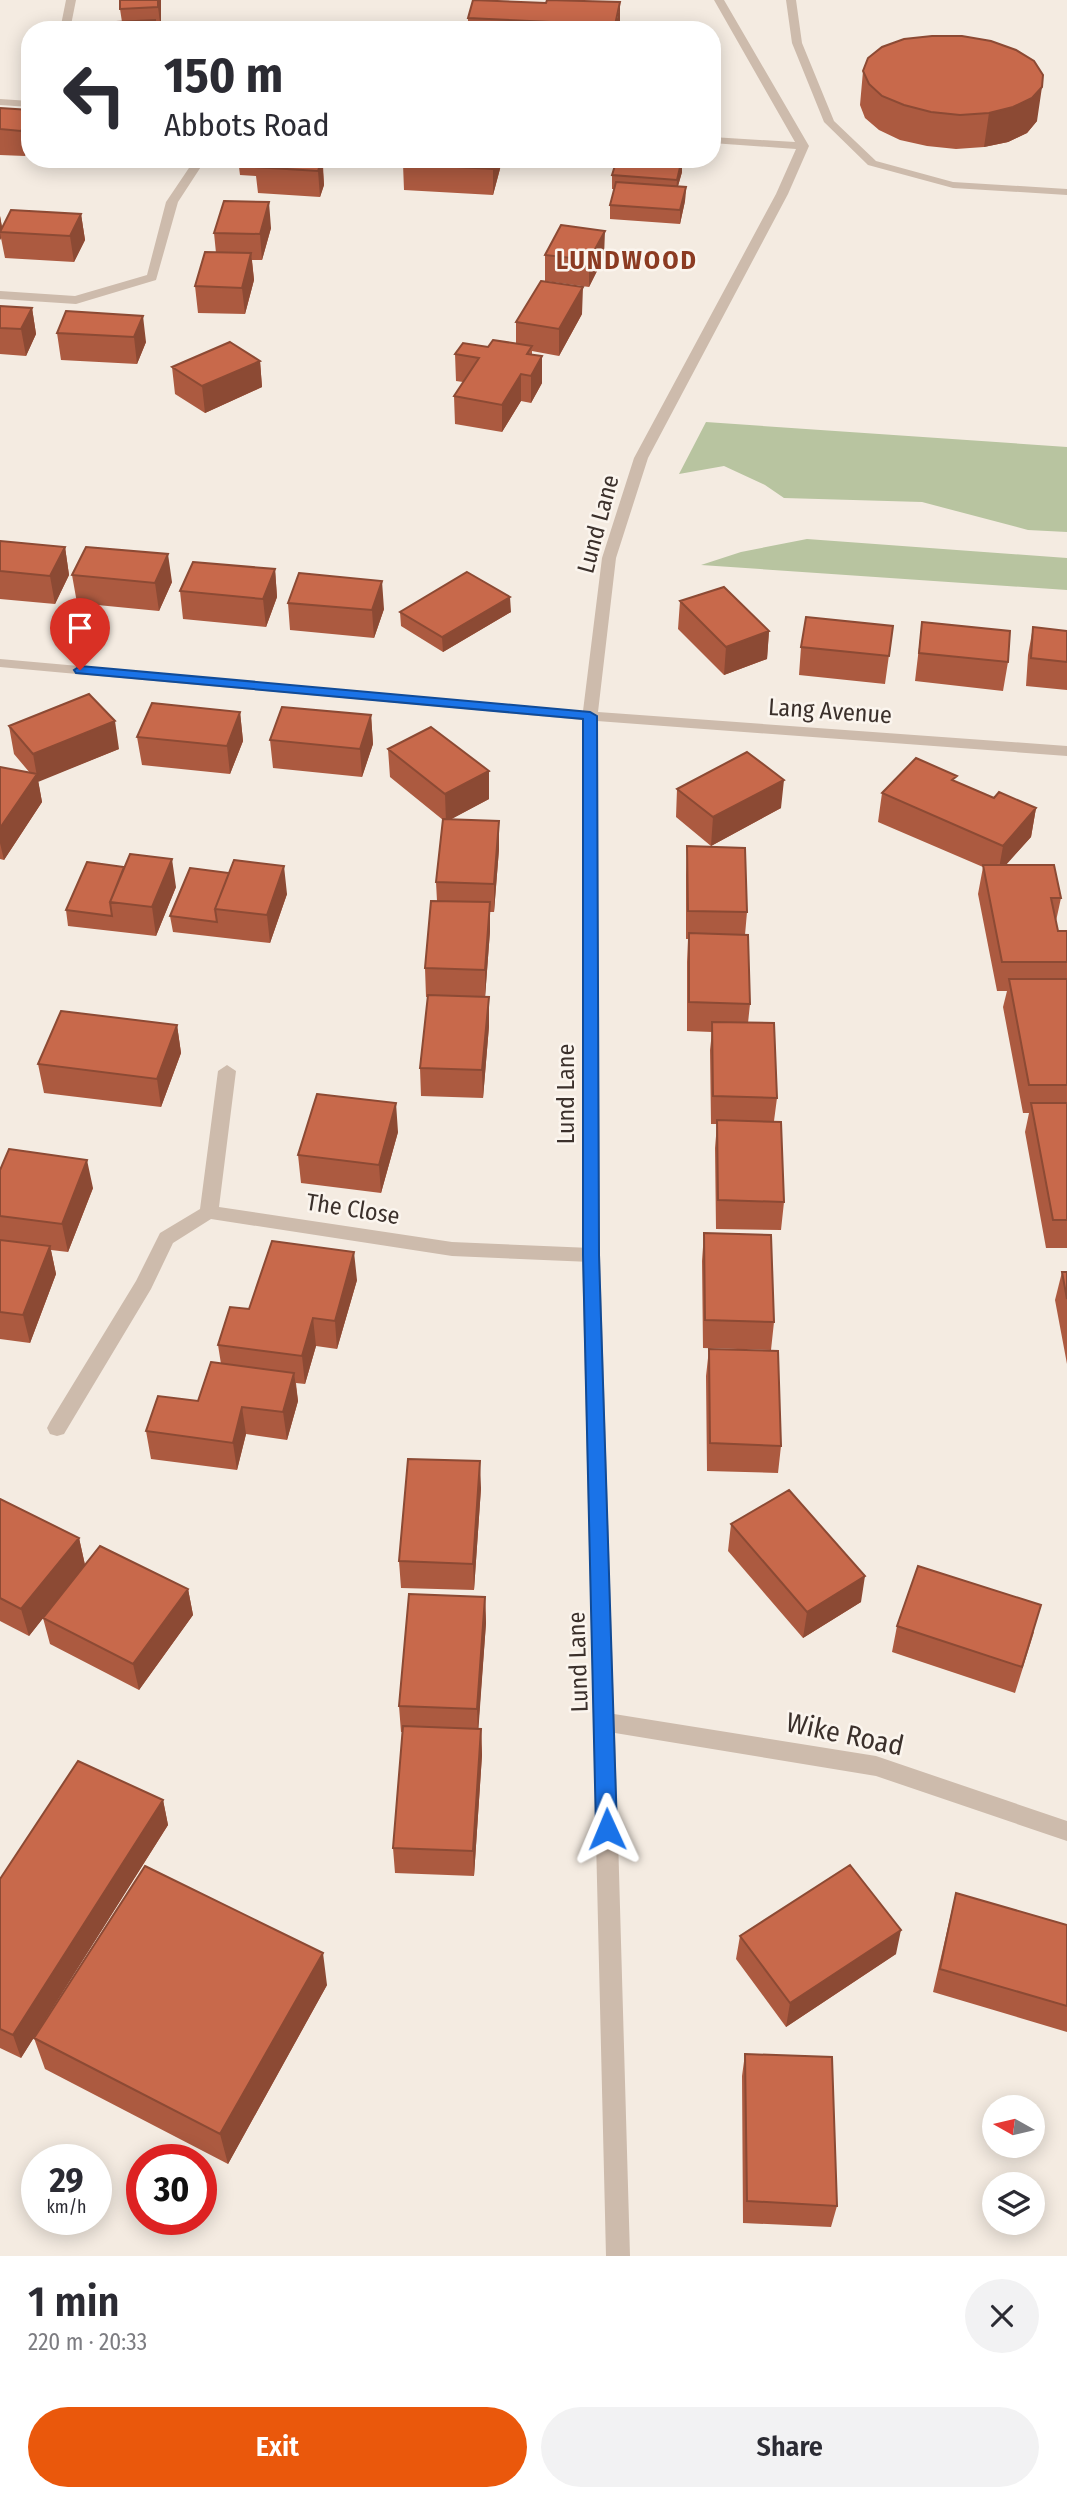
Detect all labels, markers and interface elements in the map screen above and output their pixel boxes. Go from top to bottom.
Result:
text: 150 m [164,46,283,105]
icon: left [49,49,140,140]
text: Abbots Road [164,106,330,144]
district label: LUNDWOOD [556,245,698,276]
street label: Lund Lane [571,472,625,576]
pin [50,598,110,670]
icon: arrive [61,609,99,647]
street label: Lang Avenue [767,693,893,729]
street label: Lund Lane [552,1044,580,1144]
street label: The Close [304,1188,402,1230]
street label: Lund Lane [562,1611,594,1713]
street label: Wike Road [783,1705,907,1763]
position arrow [570,1792,644,1866]
north arrow [982,2095,1045,2158]
map controls [982,2095,1045,2235]
speed limit sign: 30 [126,2144,217,2235]
text: 29 [49,2159,84,2201]
button: layers [982,2172,1045,2235]
text: km/h [46,2196,87,2218]
text: 1 min [28,2277,119,2327]
button: close [965,2279,1039,2353]
text: 220 m · 20:33 [28,2328,147,2356]
button: Exit [28,2407,527,2487]
button: Share [541,2407,1039,2487]

